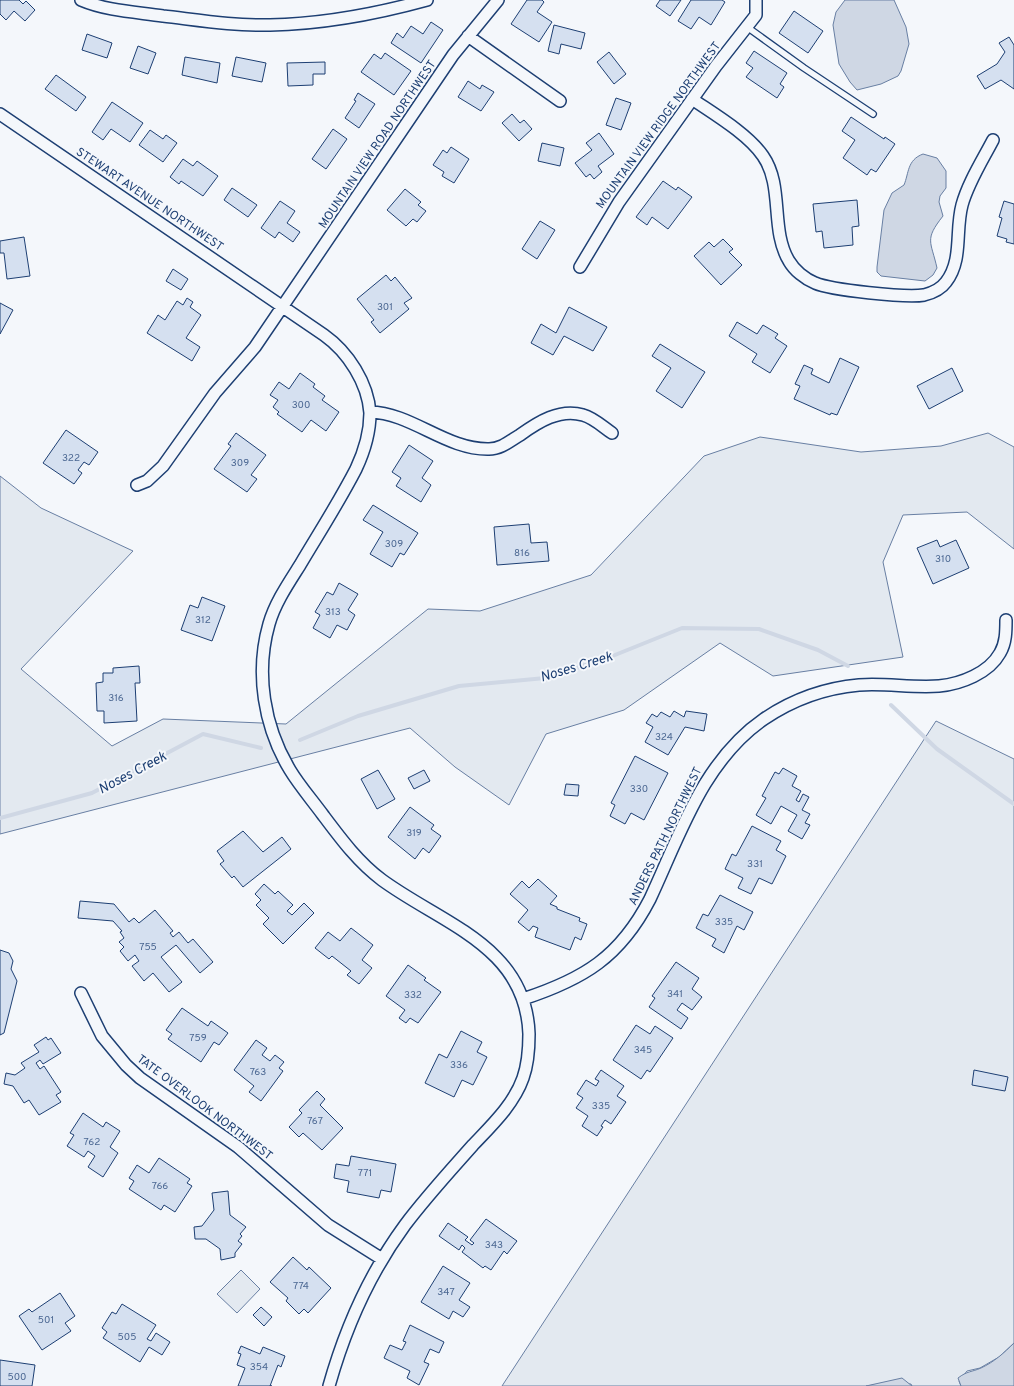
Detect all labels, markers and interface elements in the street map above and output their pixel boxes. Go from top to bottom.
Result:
street label: MOUNTAIN VIEW RIDGE NORTHWEST [593,39,725,212]
street label: MOUNTAIN VIEW ROAD NORTHWEST [315,57,440,232]
street label: STEWART AVENUE NORTHWEST [73,144,226,255]
house number: 301 [377,301,393,314]
house number: 300 [292,399,310,412]
house number: 322 [62,452,80,465]
house number: 309 [231,457,249,470]
house number: 309 [385,538,403,551]
house number: 816 [514,547,530,560]
house number: 310 [935,553,951,566]
house number: 313 [325,606,341,619]
house number: 312 [195,614,211,627]
water label: Noses Creek [538,648,616,686]
house number: 316 [108,692,124,705]
house number: 324 [655,731,673,744]
water label: Noses Creek [96,748,171,798]
street label: ANDERS PATH NORTHWEST [625,765,706,908]
house number: 330 [630,783,648,796]
house number: 319 [406,827,422,840]
house number: 331 [747,858,763,871]
house number: 335 [715,916,733,929]
house number: 755 [139,941,157,954]
house number: 341 [667,988,683,1001]
house number: 332 [404,989,422,1002]
house number: 759 [189,1032,207,1045]
house number: 345 [634,1044,652,1057]
street label: TATE OVERLOOK NORTHWEST [133,1051,276,1164]
house number: 336 [450,1059,468,1072]
house number: 763 [250,1066,266,1079]
house number: 335 [592,1100,610,1113]
house number: 767 [307,1115,323,1128]
house number: 762 [84,1136,100,1149]
house number: 771 [358,1167,372,1180]
house number: 766 [152,1180,168,1193]
house number: 343 [485,1239,503,1252]
house number: 774 [293,1280,309,1293]
house number: 347 [437,1286,455,1299]
house number: 501 [38,1314,54,1327]
house number: 505 [118,1331,136,1344]
house number: 354 [250,1361,268,1374]
house number: 500 [8,1371,26,1384]

